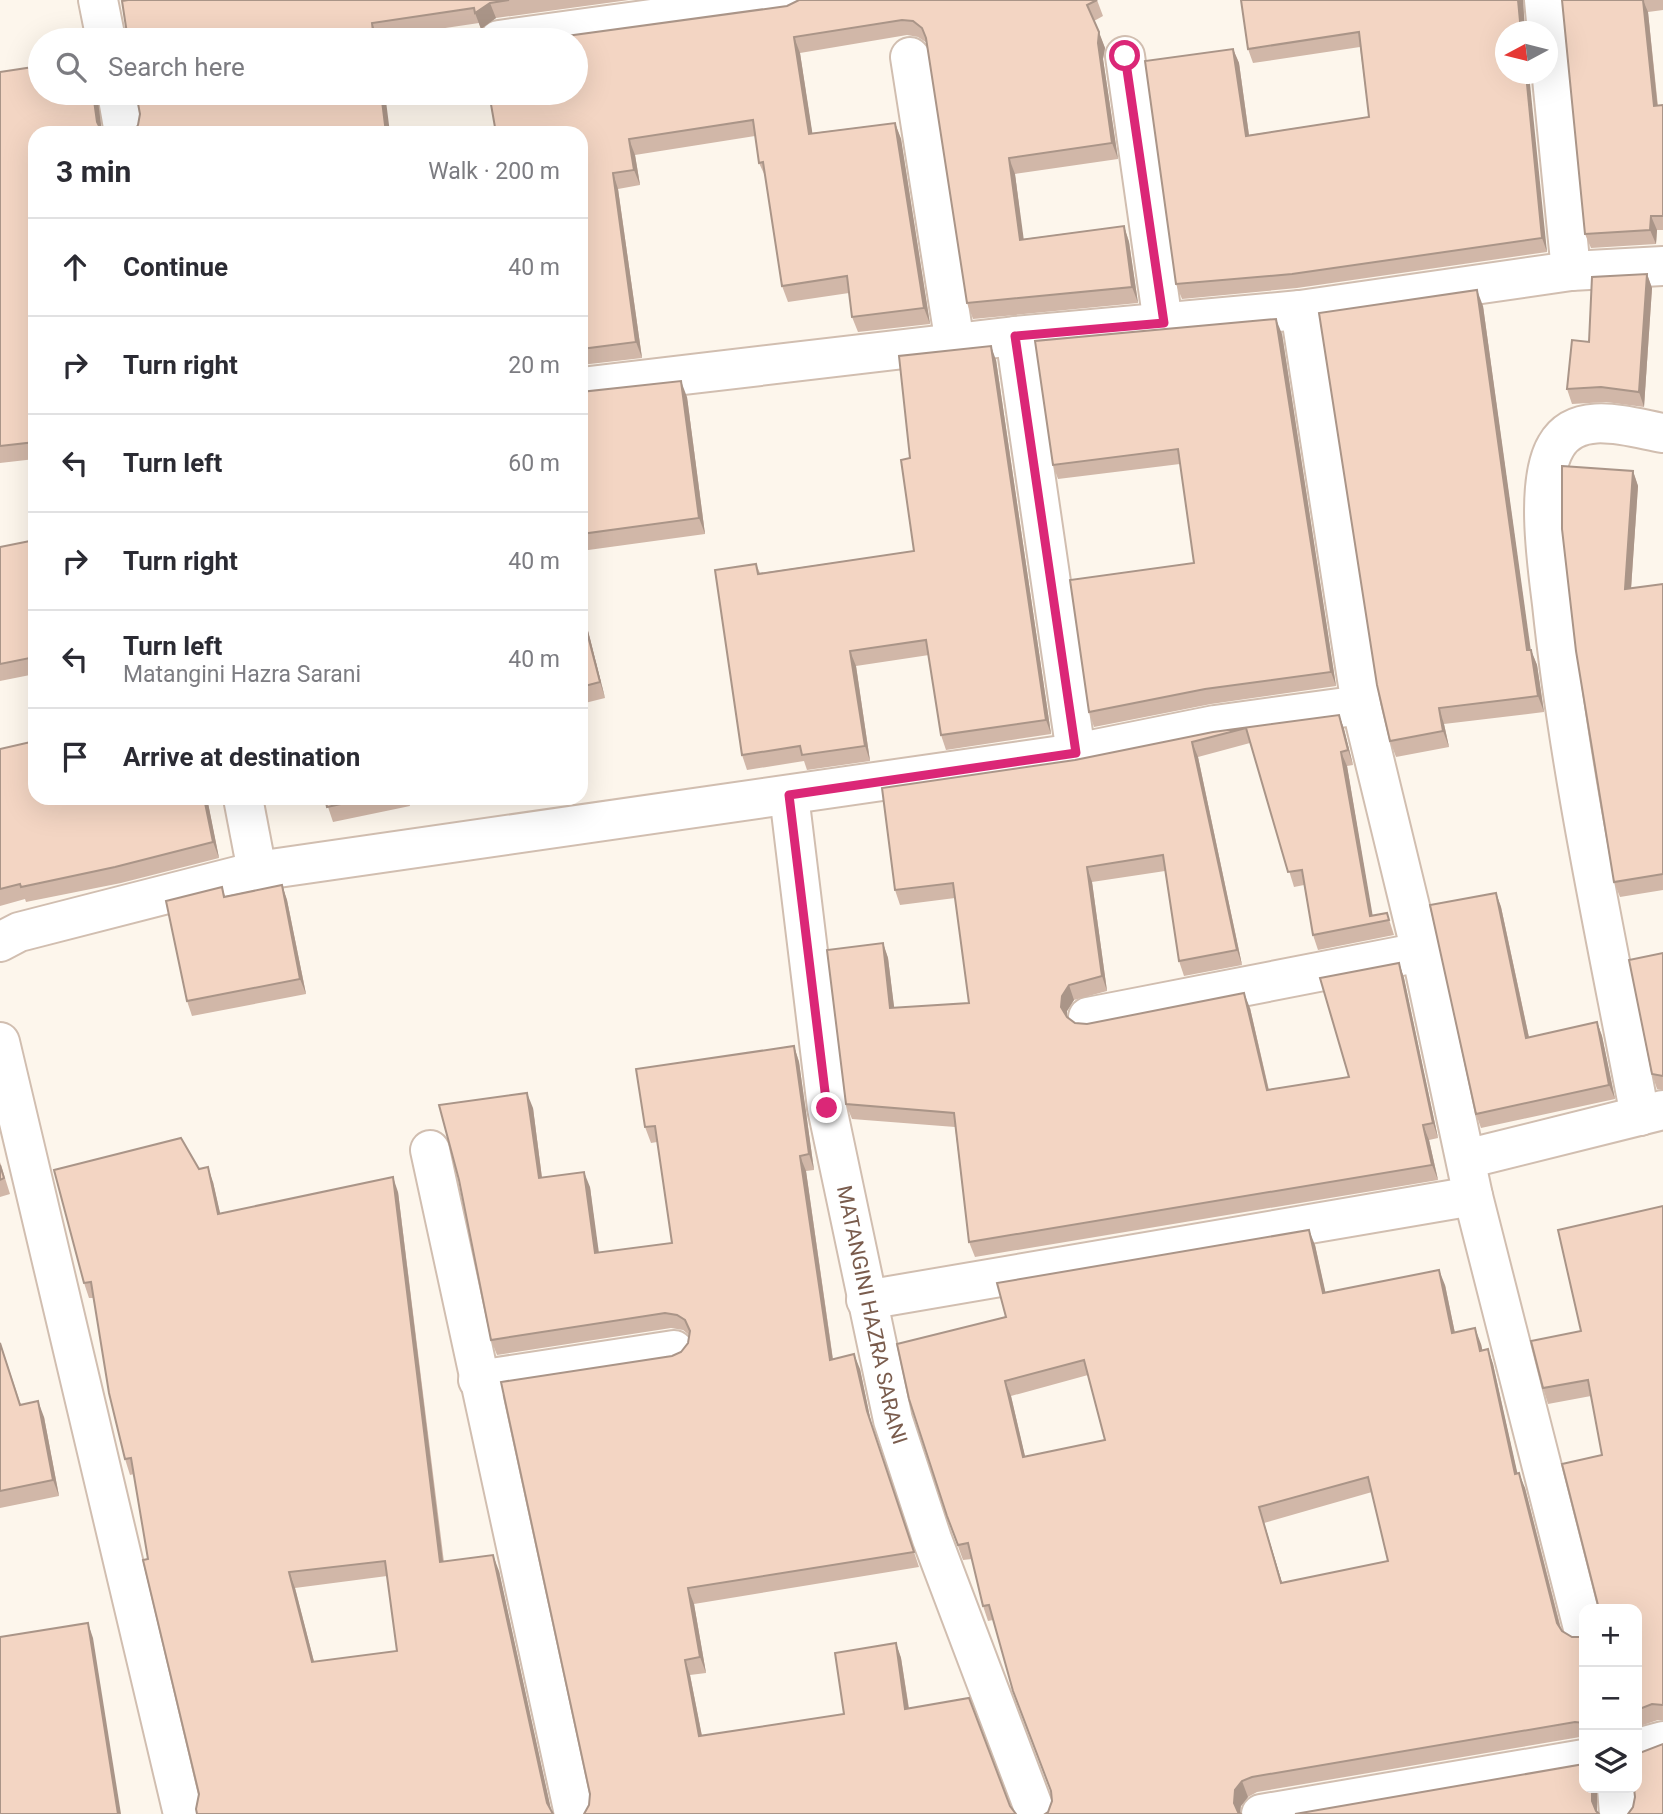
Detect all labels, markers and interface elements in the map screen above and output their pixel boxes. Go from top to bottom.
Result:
north arrow [1495,21,1558,84]
search box [28,28,588,105]
route start [1109,40,1140,71]
icon: search [52,48,90,86]
text: Search here [108,52,245,82]
text: 3 min [56,154,131,189]
text: Walk · 200 m [428,158,560,185]
icon: ahead [56,248,94,286]
text: Continue [123,252,228,282]
text: 40 m [508,254,560,281]
icon: right [56,346,94,384]
text: Turn right [123,350,238,380]
text: 20 m [508,352,560,379]
icon: left [56,444,94,482]
text: Turn left [123,448,222,478]
text: 60 m [508,450,560,477]
icon: right [56,542,94,580]
text: Turn right [123,546,238,576]
text: 40 m [508,548,560,575]
text: Turn left [123,631,222,661]
icon: left [56,640,94,678]
text: 40 m [508,646,560,673]
text: Matangini Hazra Sarani [123,661,361,688]
icon: arrive [56,738,94,776]
text: Arrive at destination [123,742,360,772]
route end [811,1092,842,1123]
street label: MATANGINI HAZRA SARANI [832,1183,912,1447]
map controls [1579,1604,1642,1793]
button: + [1579,1604,1642,1667]
button: − [1579,1667,1642,1730]
button: layers [1579,1730,1642,1793]

